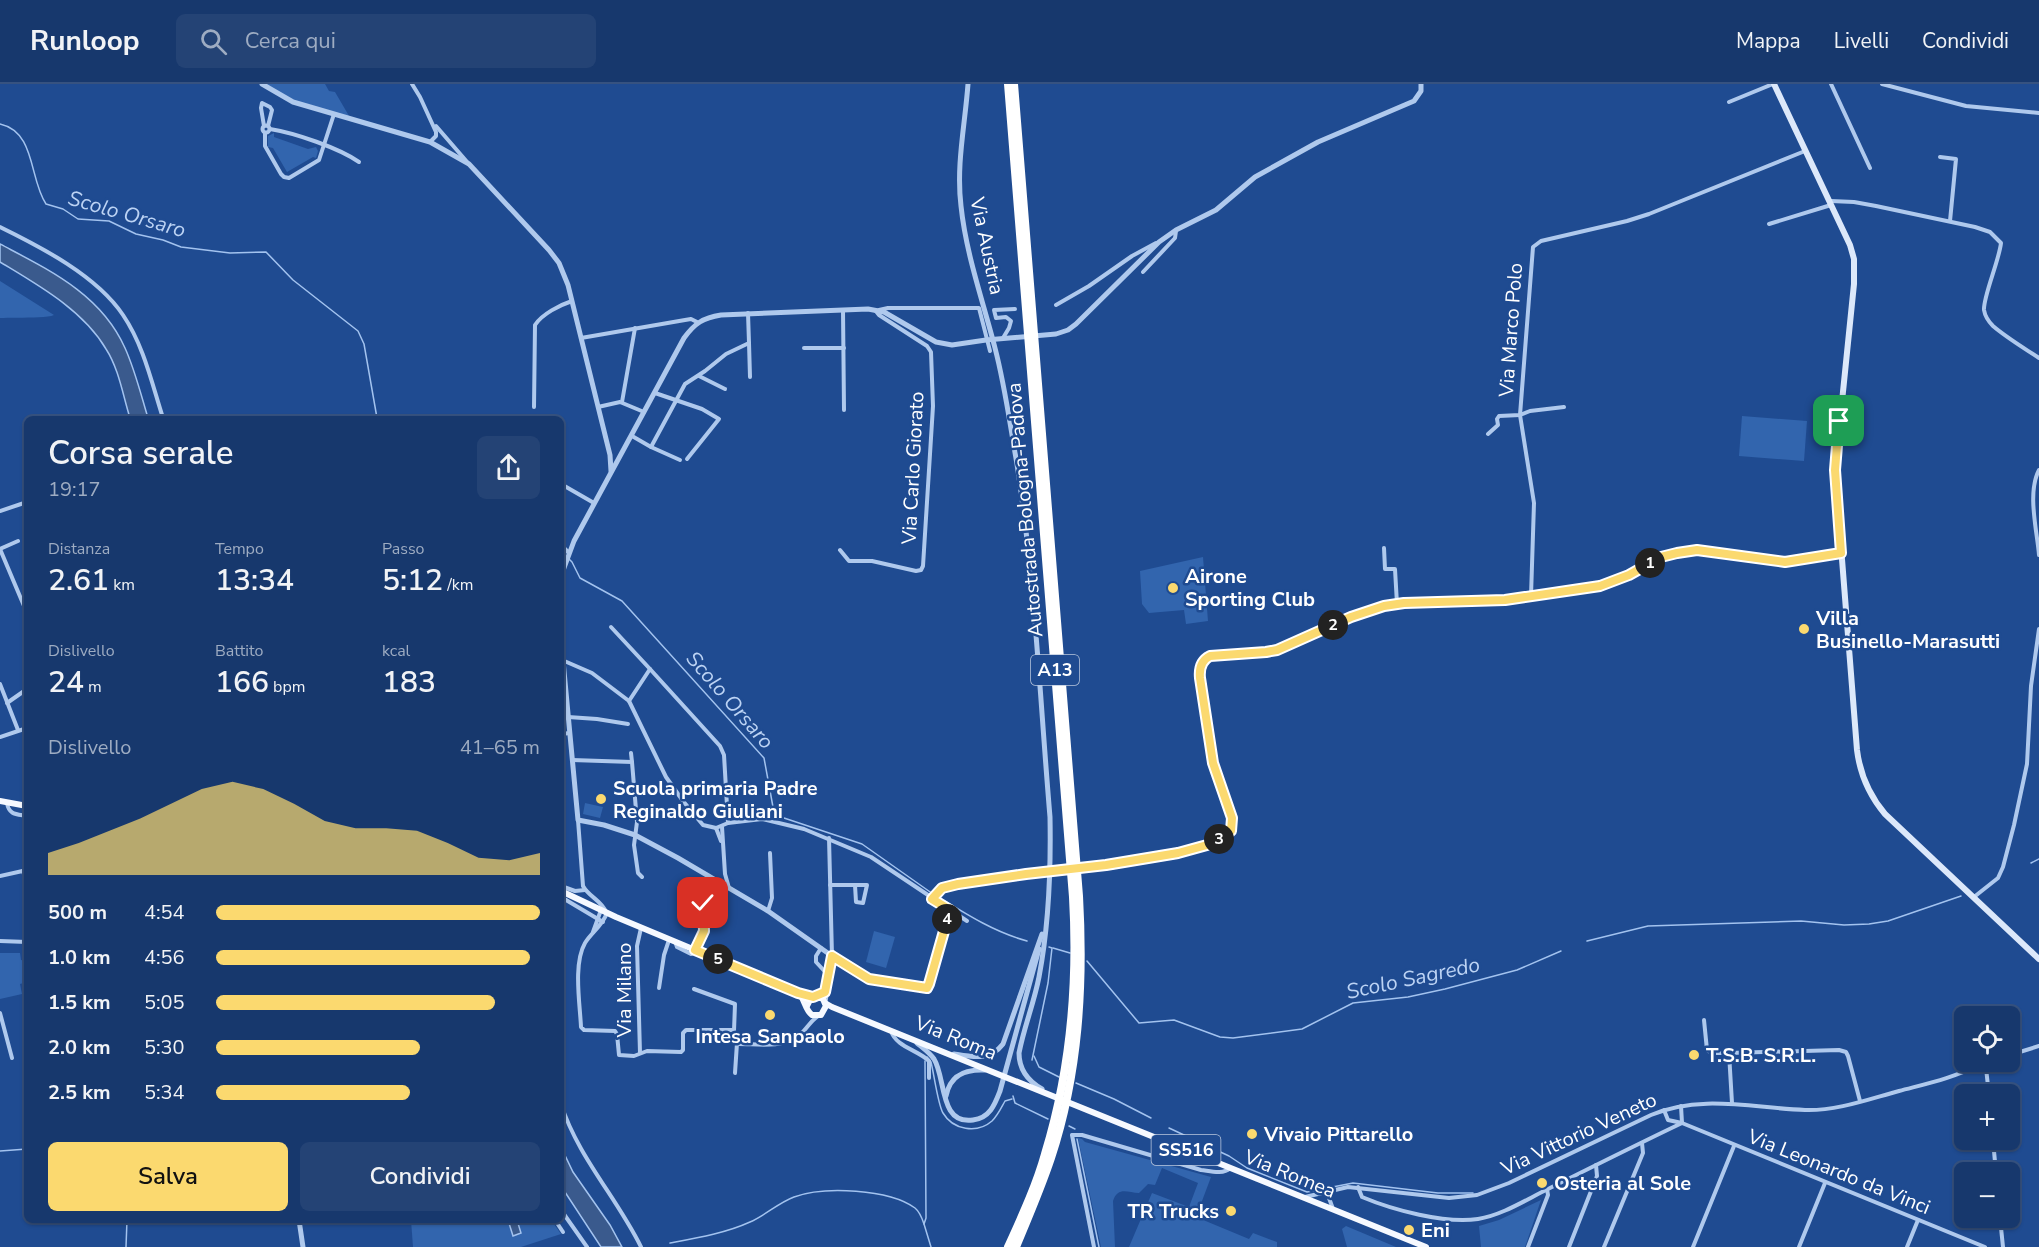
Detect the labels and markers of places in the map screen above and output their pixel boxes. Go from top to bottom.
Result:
pin [1813,395,1864,446]
pin: 1 [1635,548,1665,578]
place label: Airone Sporting Club [1185,563,1315,613]
marker: Airone Sporting Club [1166,581,1180,595]
place label: Villa Businello-Marasutti [1815,605,2000,655]
pin: 2 [1318,610,1348,640]
marker: Villa Businello-Marasutti [1797,622,1811,636]
place label: Scuola primaria Padre Reginaldo Giuliani [613,775,818,825]
marker: Scuola primaria Padre Reginaldo Giuliani [594,792,608,806]
pin: 3 [1204,824,1234,854]
pin [677,877,728,928]
pin: 4 [932,904,962,934]
pin: 5 [703,944,733,974]
marker: Intesa Sanpaolo [763,1008,777,1022]
place label: Intesa Sanpaolo [695,1023,845,1050]
place label: T.S.B. S.R.L. [1706,1042,1816,1069]
marker: T.S.B. S.R.L. [1687,1048,1701,1062]
place label: Vivaio Pittarello [1263,1121,1413,1148]
marker: Vivaio Pittarello [1245,1127,1259,1141]
place label: Osteria al Sole [1554,1170,1691,1197]
marker: Osteria al Sole [1535,1176,1549,1190]
place label: TR Trucks [1127,1198,1219,1225]
marker: TR Trucks [1224,1204,1238,1218]
place label: Eni [1421,1217,1450,1244]
marker: Eni [1402,1223,1416,1237]

